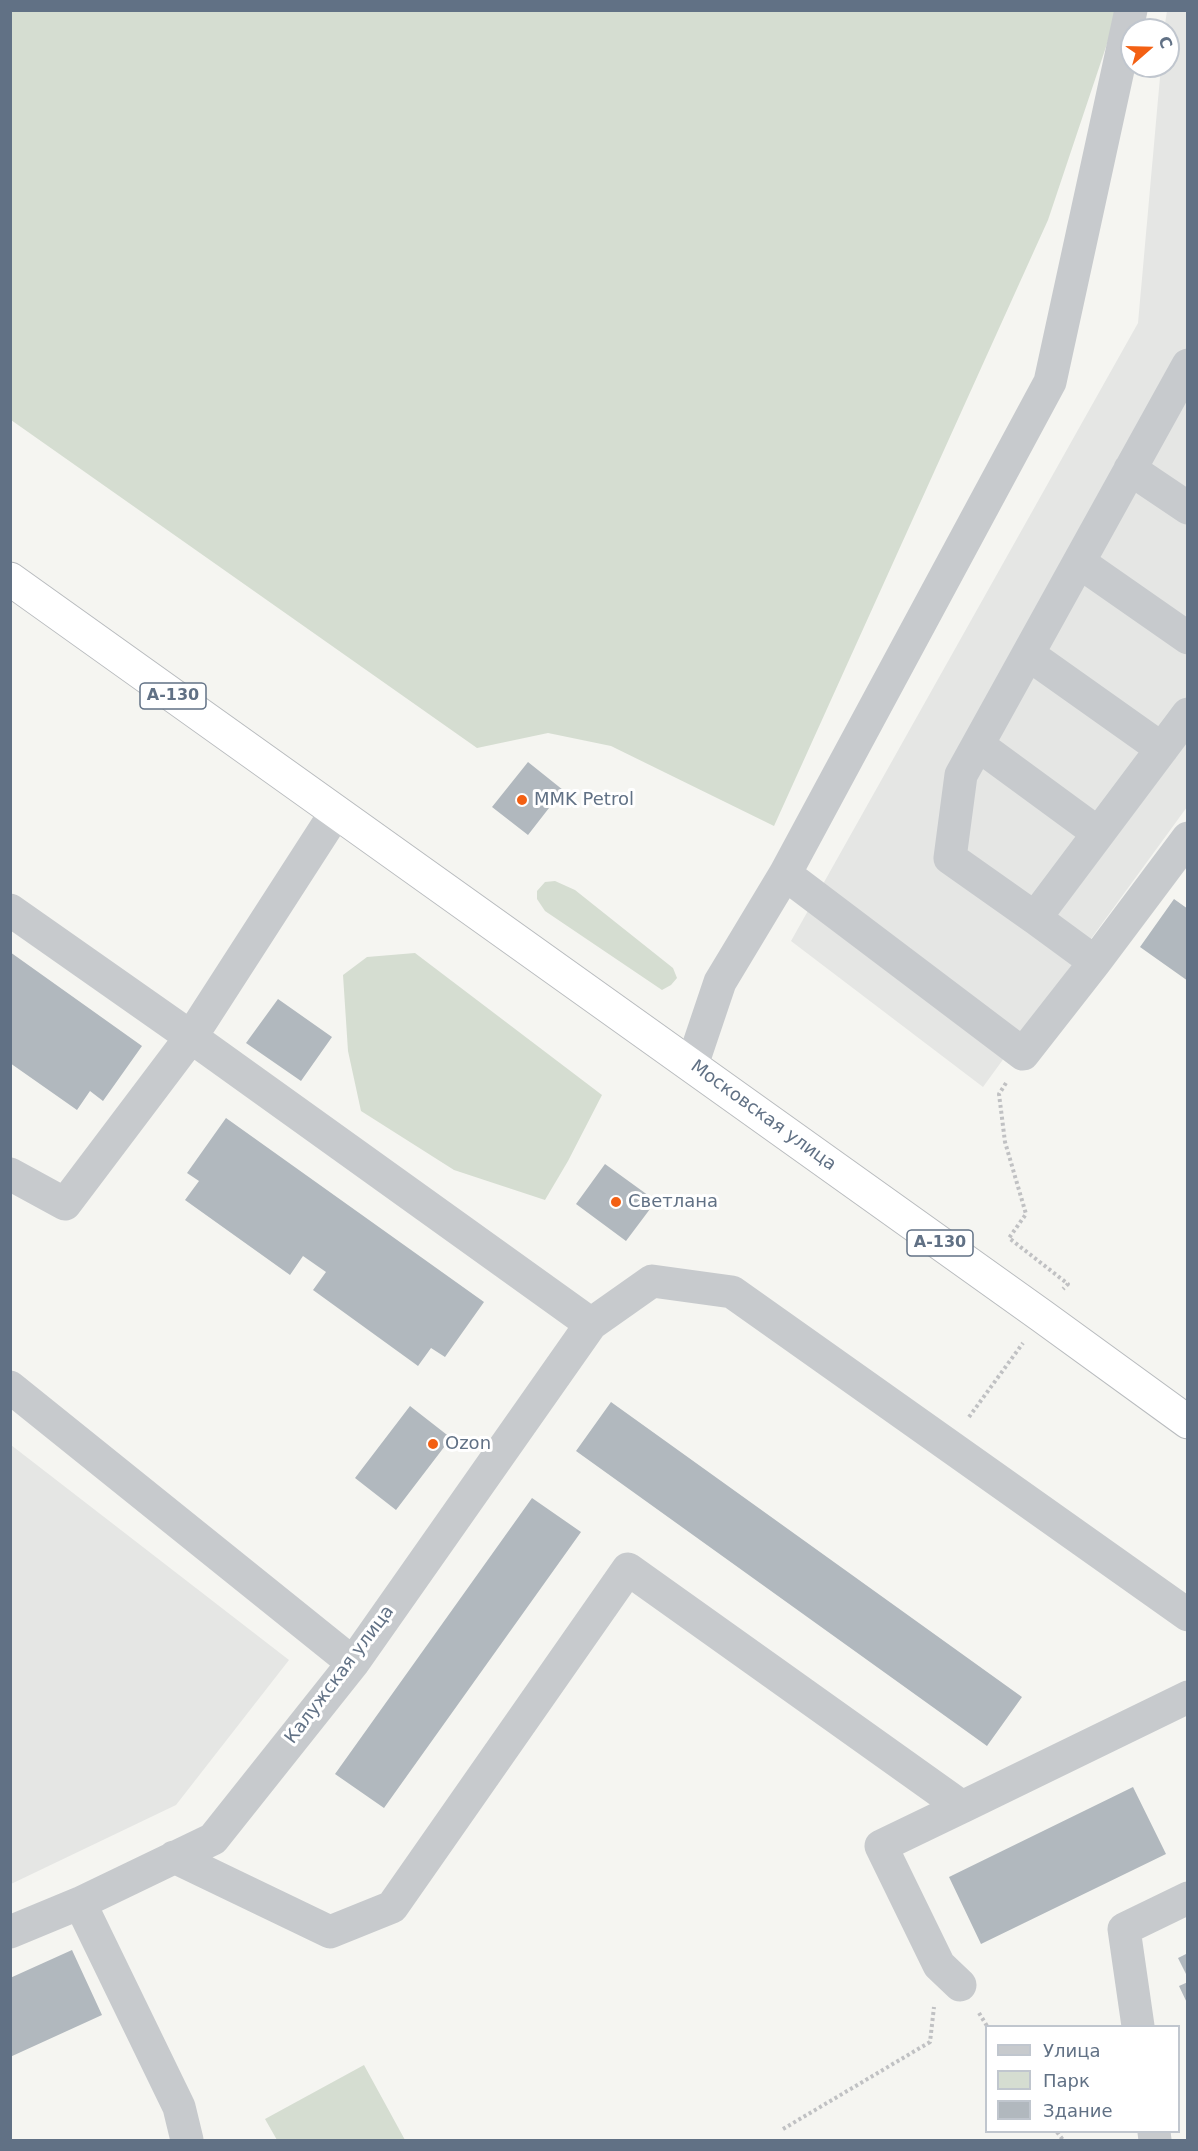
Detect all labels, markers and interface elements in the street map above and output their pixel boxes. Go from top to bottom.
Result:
north arrow [1120,18,1180,78]
text: С [1155,34,1176,51]
road number: А-130 [140,683,206,709]
place label: MMK Petrol [534,789,634,811]
marker: MMK Petrol [515,793,529,807]
street label: Московская улица [686,1056,840,1176]
place label: Светлана [628,1191,718,1213]
marker: Светлана [609,1195,623,1209]
road number: А-130 [907,1230,973,1256]
place label: Ozon [445,1433,491,1455]
marker: Ozon [426,1437,440,1451]
street label: Калужская улица [281,1602,399,1748]
legend [985,2025,1180,2133]
text: Улица [1043,2040,1100,2061]
text: Парк [1043,2070,1090,2091]
text: Здание [1043,2100,1113,2121]

